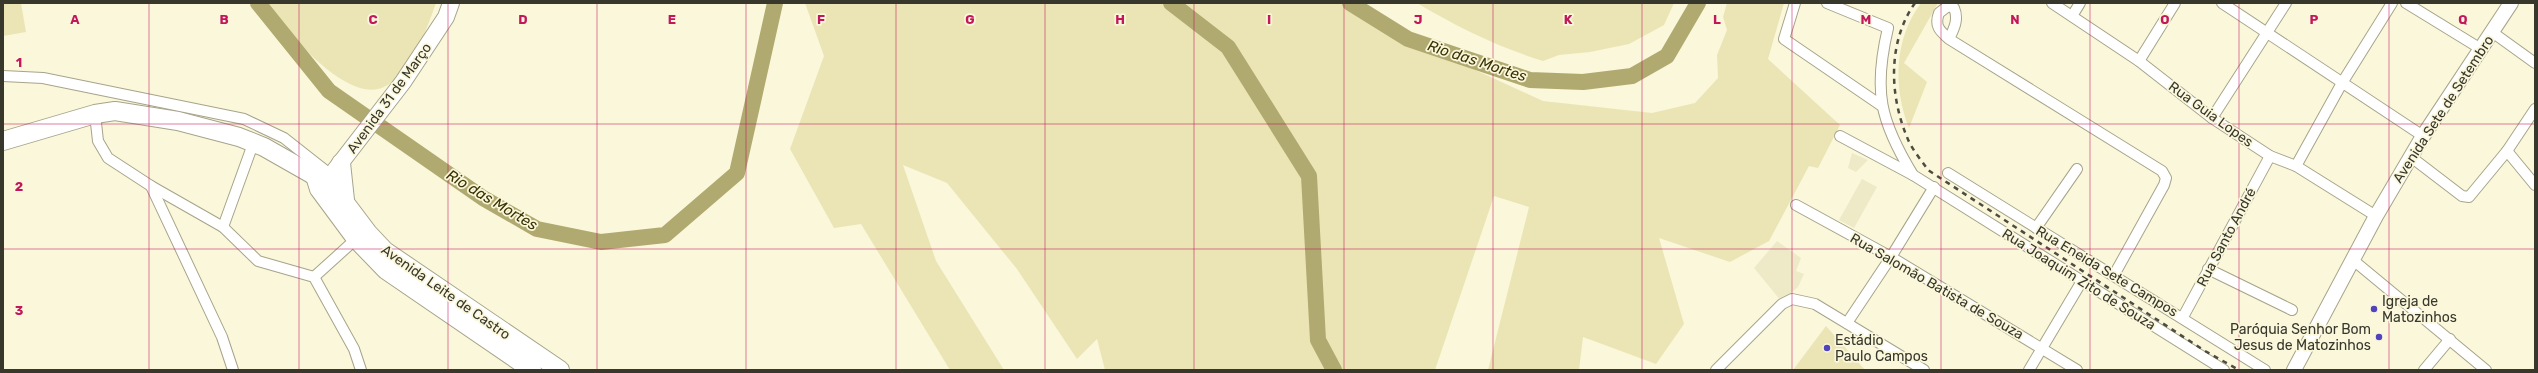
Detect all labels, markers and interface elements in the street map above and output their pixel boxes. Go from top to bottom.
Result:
text: A [70,12,80,27]
text: B [219,12,229,27]
text: C [368,12,378,27]
text: D [518,12,528,27]
text: E [668,12,676,27]
text: F [817,12,825,27]
text: G [965,12,975,27]
text: H [1115,12,1125,27]
text: I [1267,12,1271,27]
text: J [1414,12,1422,27]
text: K [1564,12,1573,27]
text: L [1713,12,1721,27]
text: M [1861,12,1871,27]
text: N [2010,12,2020,27]
text: O [2160,12,2170,27]
text: P [2310,12,2319,27]
text: Q [2458,12,2468,27]
street label: Avenida Sete de Setembro [2389,32,2497,186]
water label: Rio das Mortes [1425,37,1529,86]
street label: Avenida 31 de Março [344,40,435,157]
text: 1 [16,55,22,70]
street label: Rua Guia Lopes [2165,78,2256,151]
water label: Rio das Mortes [443,166,541,234]
text: 2 [15,179,23,194]
street label: Rua Santo André [2193,185,2260,290]
street label: Rua Eneida Sete Campos [2033,222,2181,321]
street label: Rua Joaquim Zito de Souza [1999,225,2159,334]
street label: Rua Salomão Batista de Souza [1847,230,2027,343]
street label: Avenida Leite de Castro [378,241,514,343]
place label: Igreja de Matozinhos [2382,293,2457,326]
text: 3 [15,303,24,318]
marker: Igreja de Matozinhos [2369,304,2379,314]
place label: Paróquia Senhor Bom Jesus de Matozinhos [2230,321,2371,354]
place label: Estádio Paulo Campos [1835,332,1928,365]
marker: Paróquia Senhor Bom Jesus de Matozinhos [2374,332,2384,342]
marker: Estádio Paulo Campos [1822,343,1832,353]

